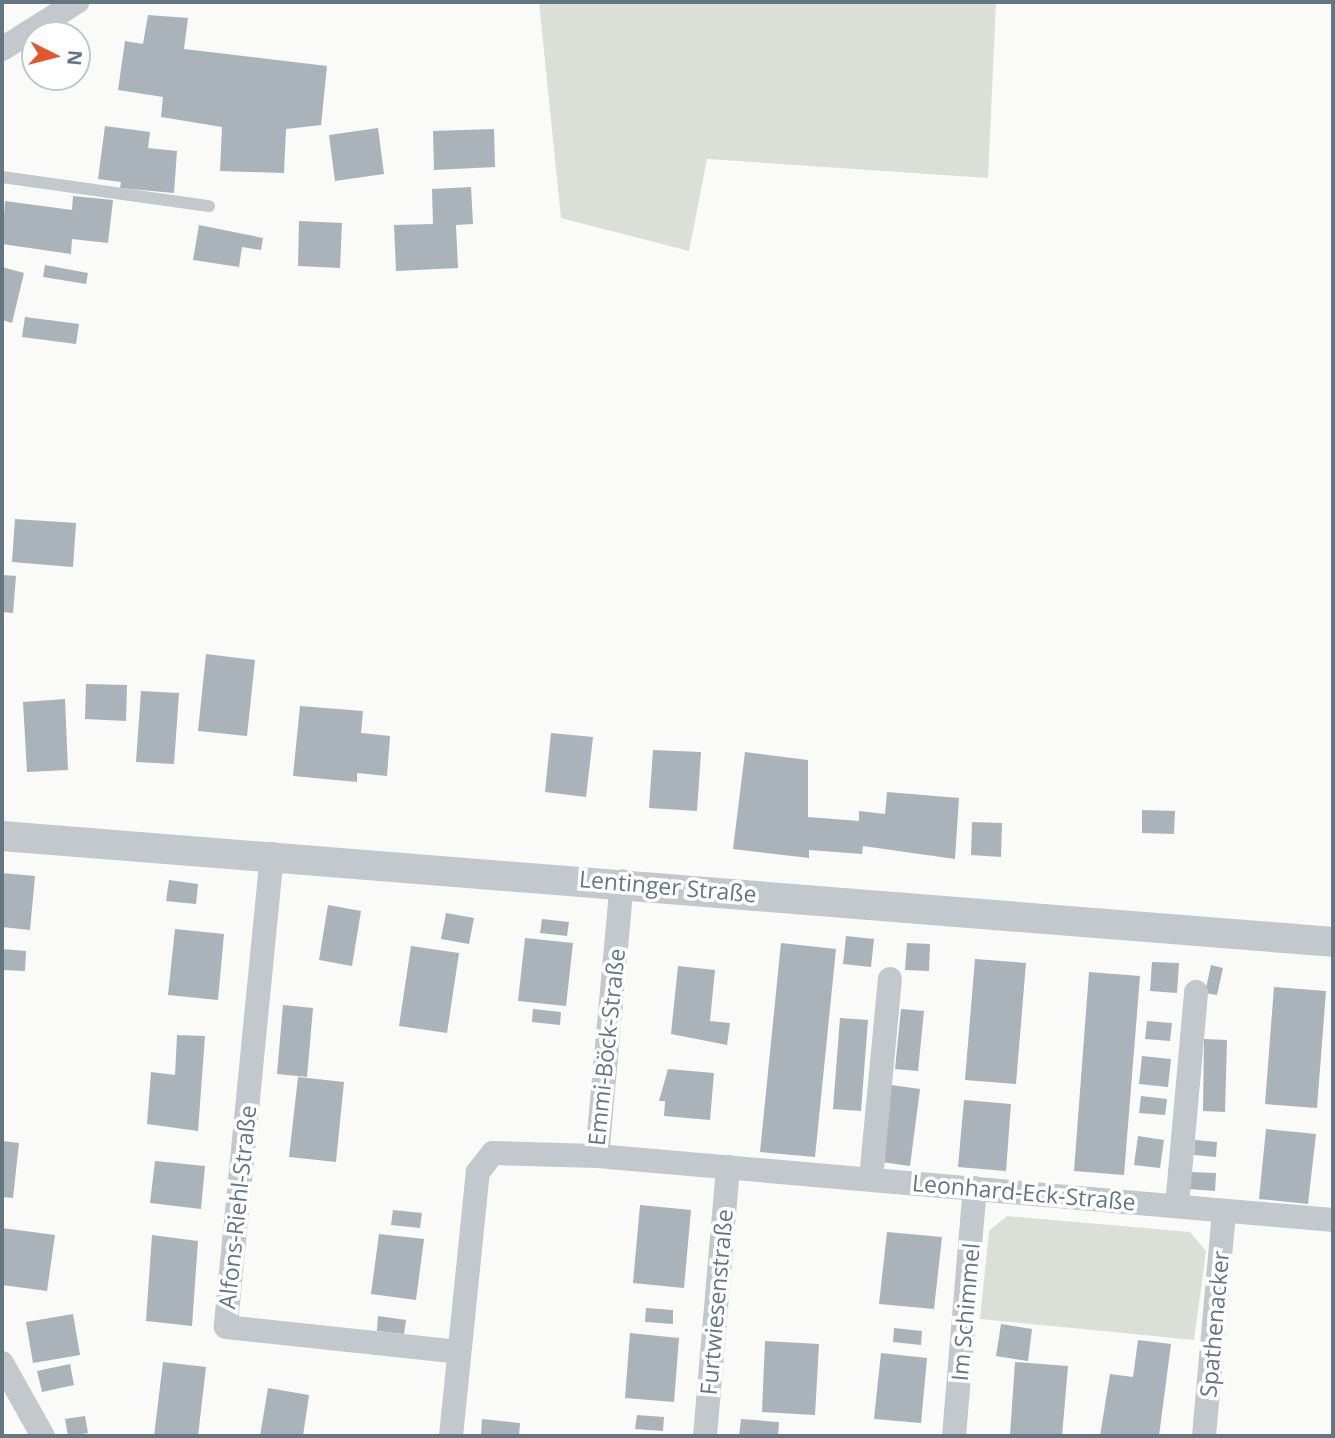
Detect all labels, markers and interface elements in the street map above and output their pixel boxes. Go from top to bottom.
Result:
north arrow [21,21,91,91]
text: N [61,49,89,67]
street label: Lentinger Straße [578,864,758,908]
street label: Emmi-Böck-Straße [582,947,630,1147]
street label: Alfons-Riehl-Straße [213,1104,261,1310]
street label: Leonhard-Eck-Straße [911,1168,1137,1216]
street label: Furtwiesenstraße [694,1208,738,1396]
street label: Im Schimmel [945,1242,985,1382]
street label: Spathenacker [1194,1250,1234,1398]

